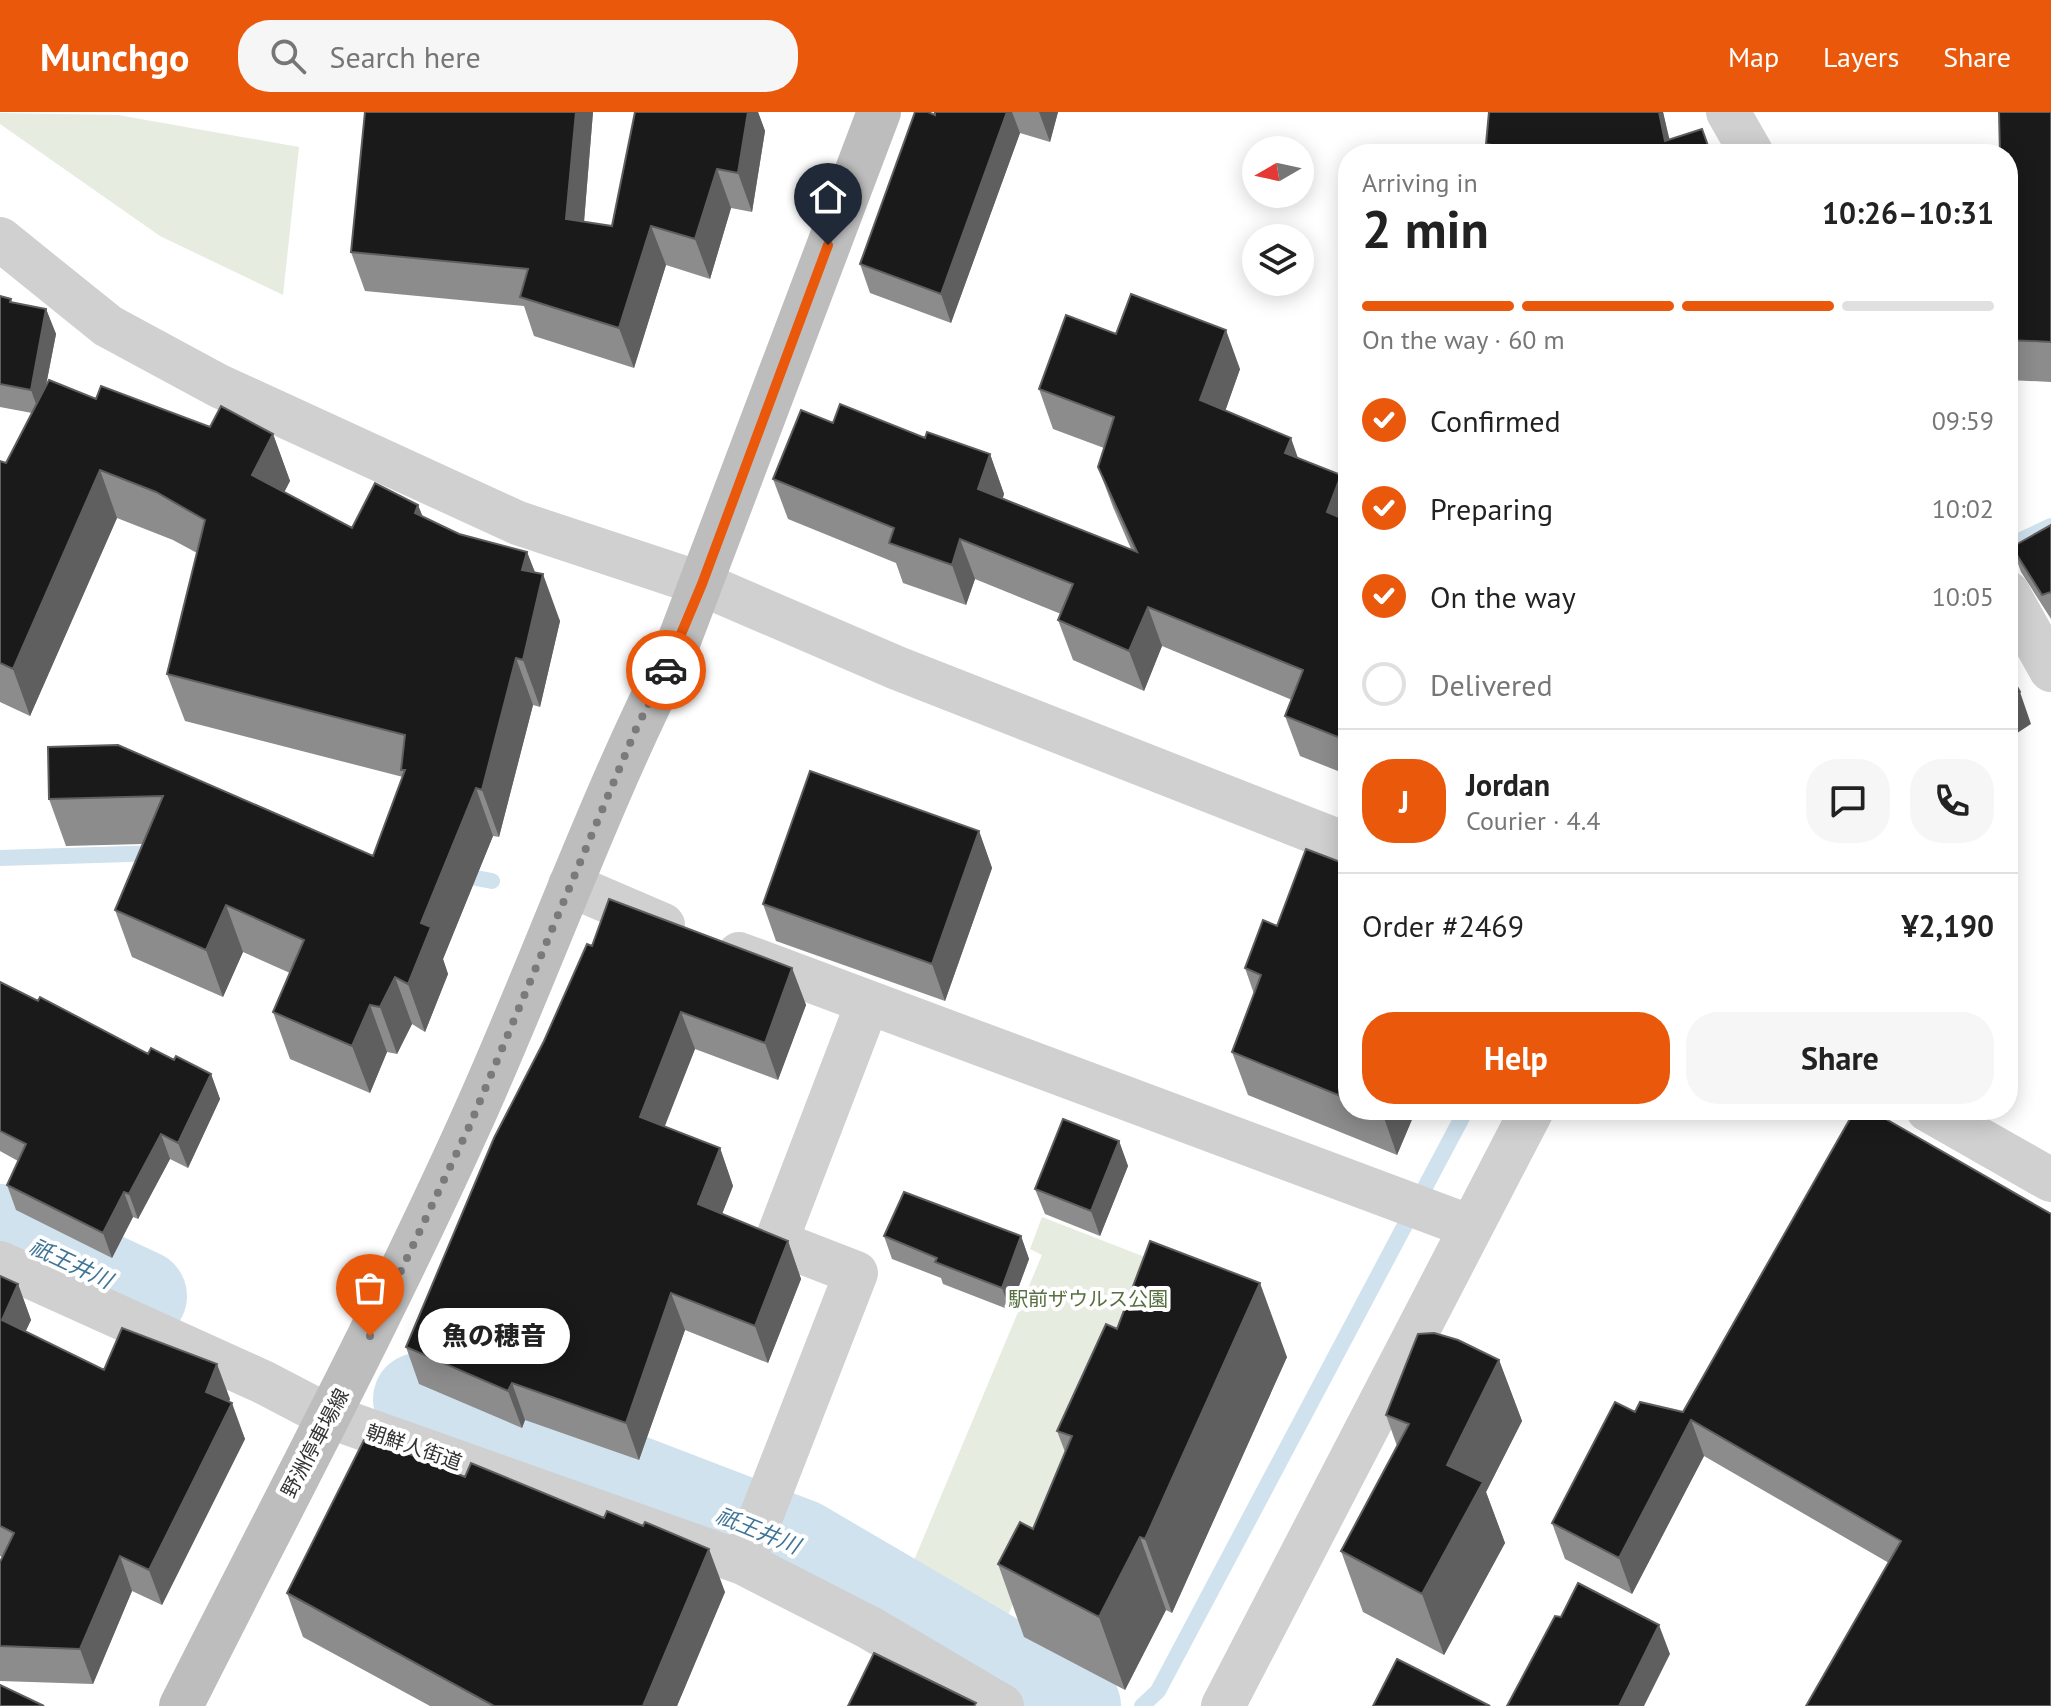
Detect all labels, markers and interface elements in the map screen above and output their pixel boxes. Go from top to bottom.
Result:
search box [238,20,798,92]
text: Munchgo [40,32,190,81]
icon: search [266,34,310,78]
text: Search here [330,37,481,76]
text: Map [1728,38,1779,75]
text: Layers [1823,38,1899,75]
text: Share [1943,38,2011,75]
north arrow [1242,136,1314,208]
map controls [1242,136,1314,296]
pin [794,163,862,245]
text: Arriving in [1362,166,1478,199]
icon: home [806,175,850,219]
text: 10:26–10:31 [1822,193,1994,232]
text: 2 min [1362,195,1489,262]
button: layers [1242,224,1314,296]
text: On the way · 60 m [1362,323,1565,356]
icon: check [1362,398,1406,442]
text: Confirmed [1430,401,1561,440]
text: 09:59 [1932,404,1994,437]
icon: check [1362,486,1406,530]
text: Preparing [1430,489,1553,528]
text: 10:02 [1932,492,1994,525]
icon: check [1362,574,1406,618]
text: On the way [1430,577,1576,616]
text: 10:05 [1932,580,1994,613]
courier [626,630,706,710]
icon: car [644,648,688,692]
text: Delivered [1430,665,1553,704]
button: chat [1806,759,1890,843]
button: phone [1910,759,1994,843]
text: Jordan [1466,765,1550,804]
text: J [1399,782,1409,821]
text: Courier · 4.4 [1466,804,1600,837]
text: Order #2469 [1362,906,1524,945]
text: ¥2,190 [1901,906,1994,945]
button: Help [1362,1012,1670,1104]
button: Share [1686,1012,1994,1104]
water label: 祇王井川 [25,1232,119,1295]
pin [336,1254,404,1336]
icon: bag [348,1266,392,1310]
park label: 駅前ザウルス公園 [1008,1286,1168,1312]
callout: 魚の穂音 [418,1308,570,1364]
text: 魚の穂音 [442,1319,546,1352]
street label: 野洲停車場線 [275,1384,355,1502]
street label: 朝鮮人街道 [362,1418,466,1476]
water label: 祇王井川 [712,1501,806,1560]

